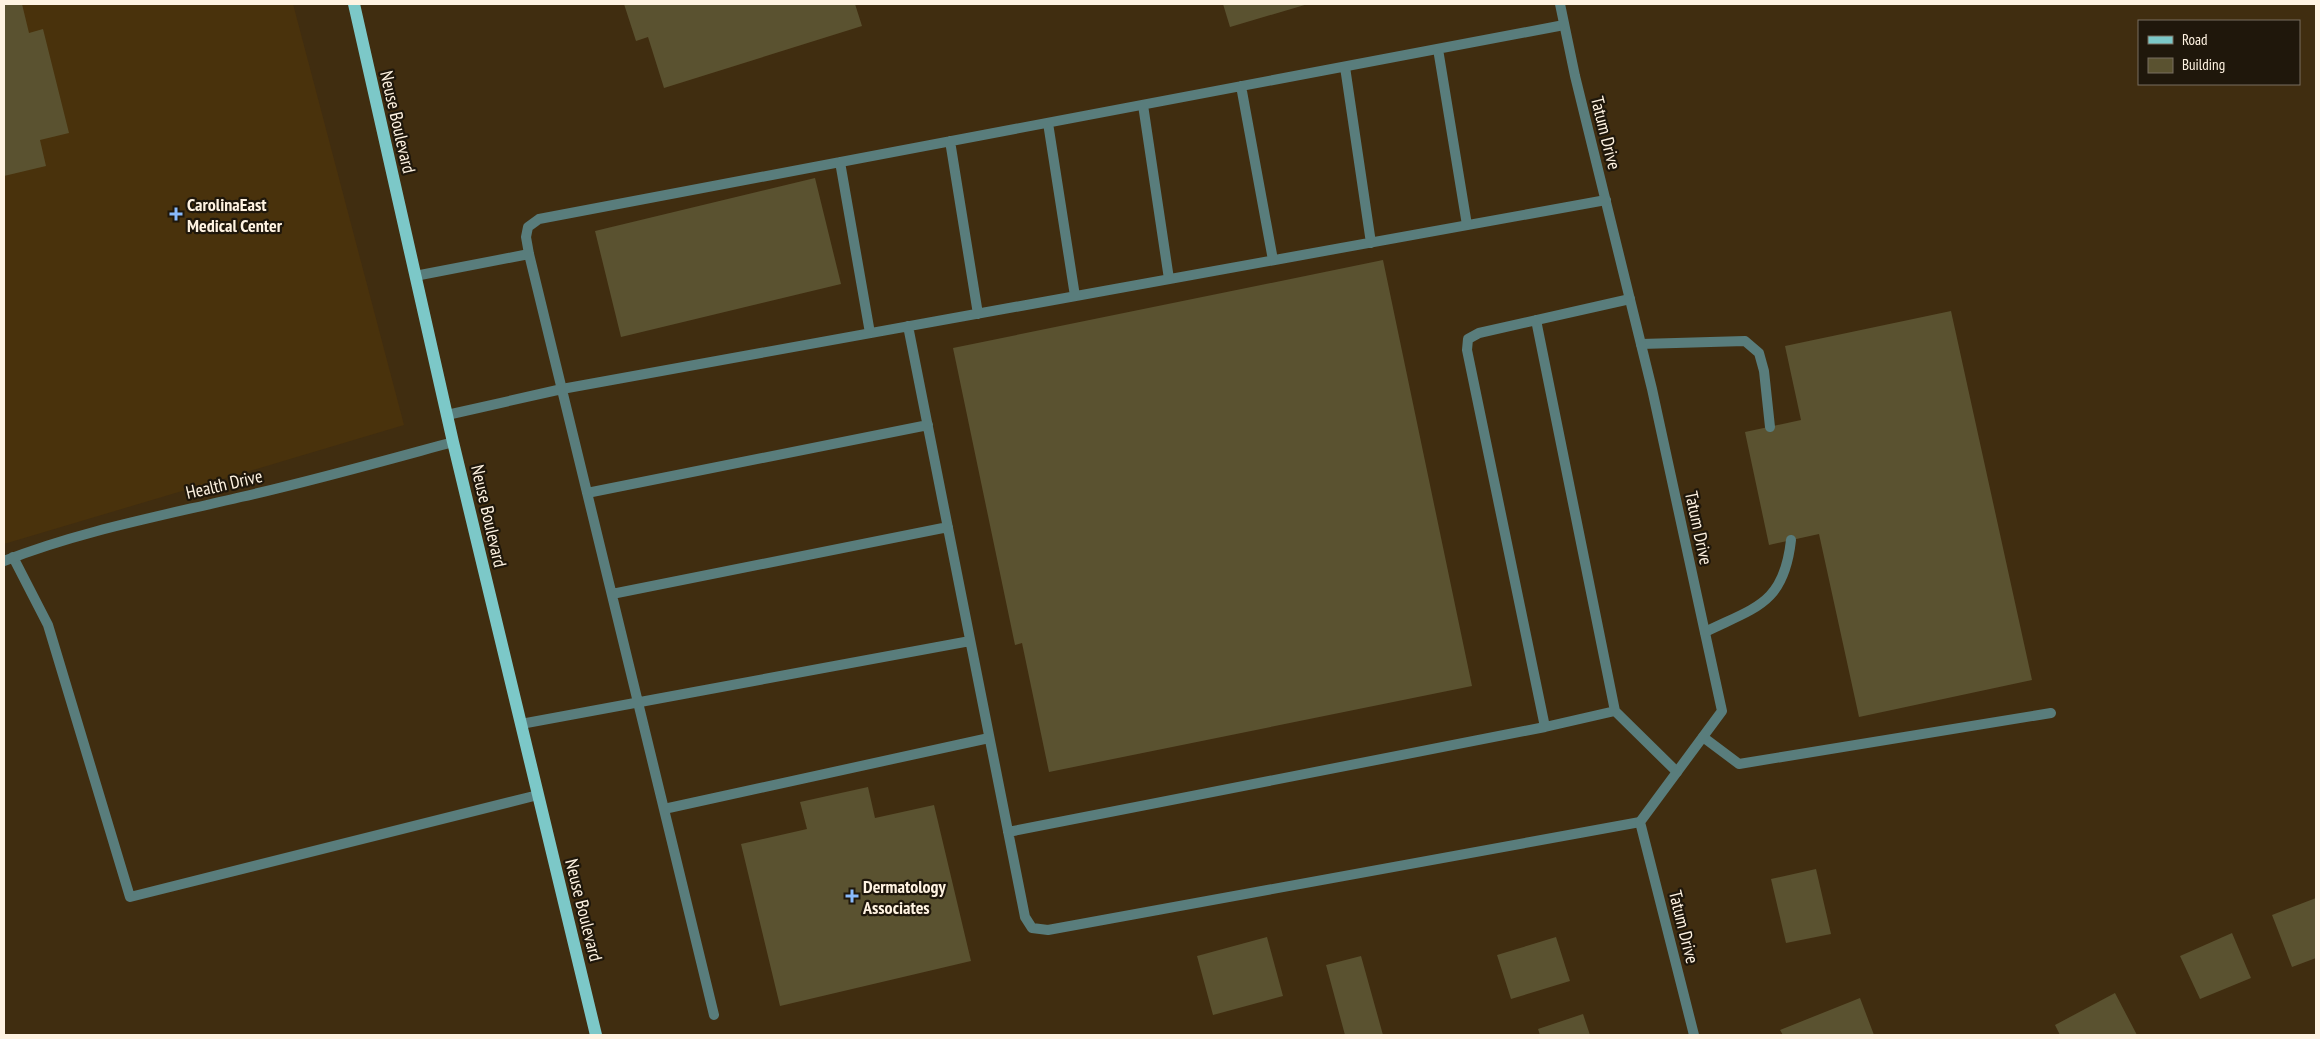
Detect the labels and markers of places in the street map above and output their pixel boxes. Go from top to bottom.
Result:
place label: CarolinaEast Medical Center [187,193,283,237]
marker: CarolinaEast Medical Center [169,207,183,221]
place label: Dermatology Associates [862,875,947,919]
marker: Dermatology Associates [845,889,859,903]

